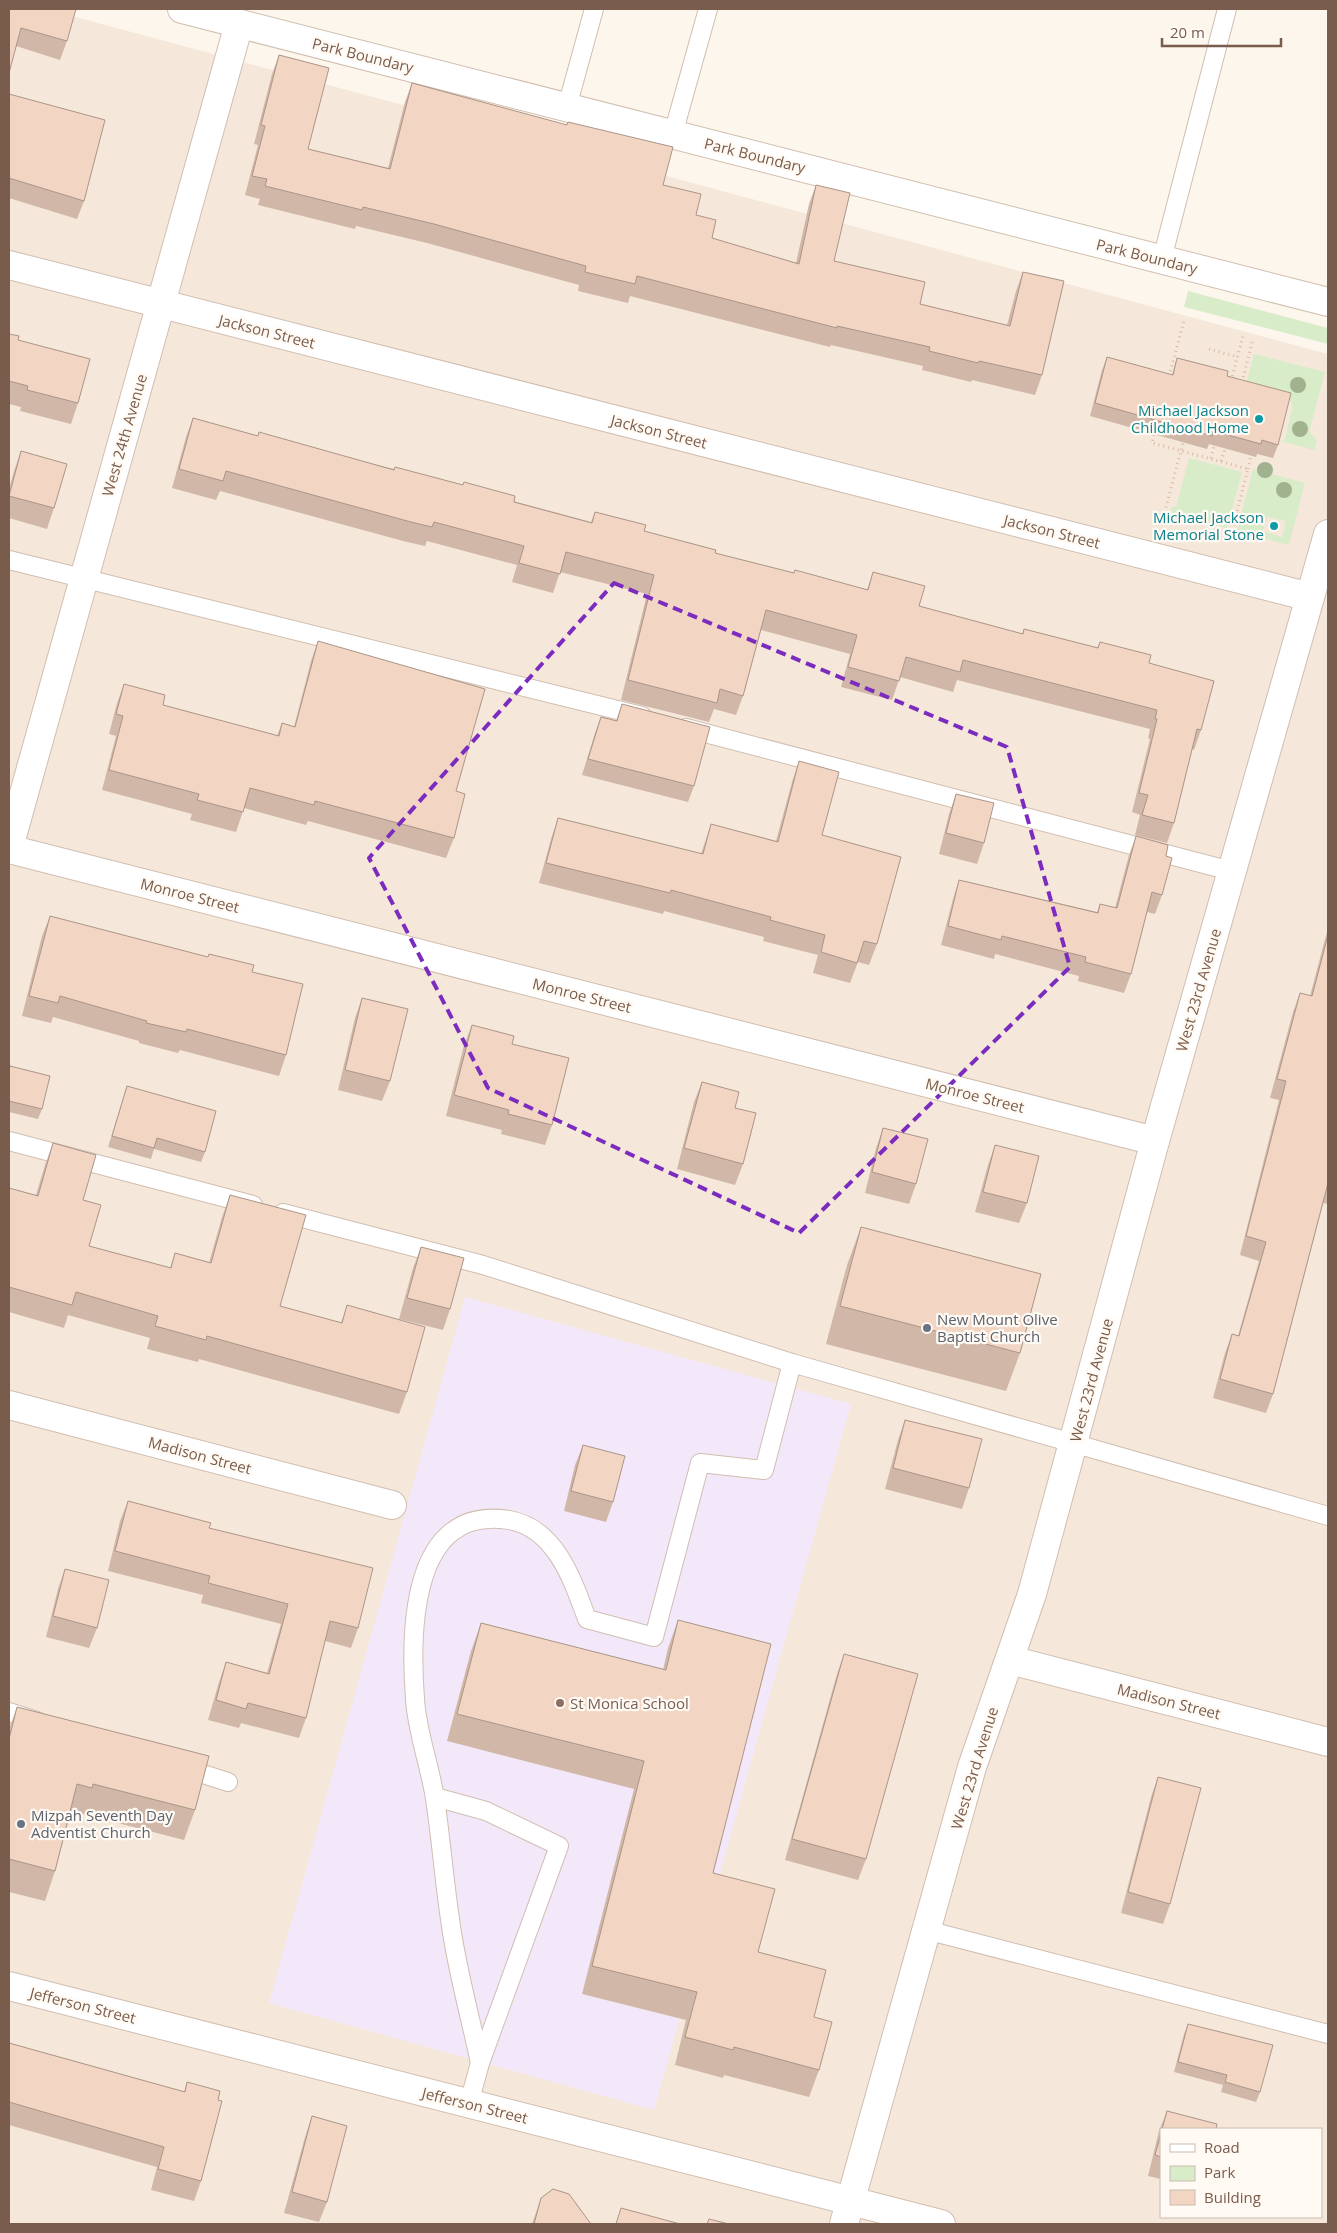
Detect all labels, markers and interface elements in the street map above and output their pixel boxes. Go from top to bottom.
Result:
scale bar [1162,15,1281,47]
text: 20 m [1170,22,1205,42]
street label: Park Boundary [310,33,416,77]
street label: Park Boundary [702,133,808,177]
street label: Park Boundary [1094,234,1200,278]
street label: Jackson Street [215,309,317,353]
street label: West 24th Avenue [97,371,151,499]
place label: Michael Jackson Childhood Home [1131,400,1249,437]
street label: Jackson Street [607,409,709,453]
marker: Michael Jackson Childhood Home [1253,413,1265,425]
place label: Michael Jackson Memorial Stone [1153,507,1264,544]
street label: Jackson Street [1000,509,1102,553]
marker: Michael Jackson Memorial Stone [1268,520,1280,532]
street label: Monroe Street [139,873,241,917]
street label: West 23rd Avenue [1171,926,1225,1054]
street label: Monroe Street [531,973,633,1017]
street label: Monroe Street [924,1073,1026,1117]
place label: New Mount Olive Baptist Church [937,1309,1058,1346]
street label: West 23rd Avenue [1065,1316,1117,1444]
marker: New Mount Olive Baptist Church [921,1322,933,1334]
street label: Madison Street [146,1432,254,1478]
street label: Madison Street [1115,1678,1223,1724]
place label: St Monica School [570,1693,689,1713]
marker: St Monica School [554,1697,566,1709]
street label: West 23rd Avenue [946,1704,1002,1832]
place label: Mizpah Seventh Day Adventist Church [31,1805,173,1842]
marker: Mizpah Seventh Day Adventist Church [15,1818,27,1830]
street label: Jefferson Street [26,1982,138,2028]
street label: Jefferson Street [418,2082,530,2128]
legend [1160,2128,1322,2218]
text: Road [1204,2137,1240,2157]
text: Park [1204,2162,1235,2182]
text: Building [1204,2187,1261,2207]

